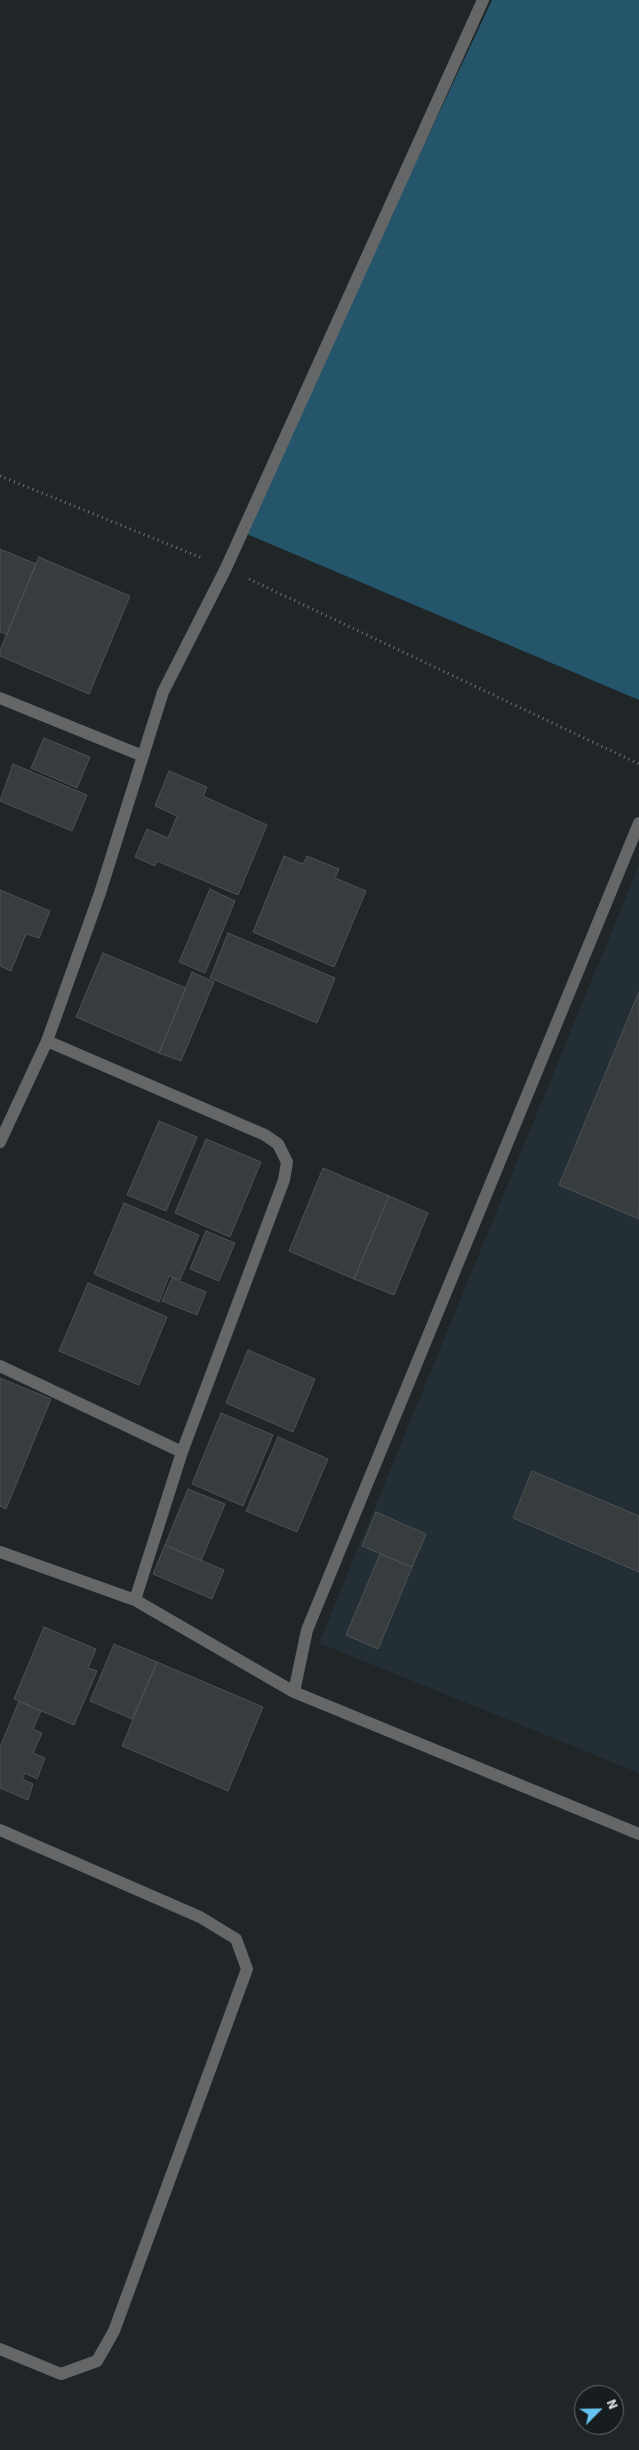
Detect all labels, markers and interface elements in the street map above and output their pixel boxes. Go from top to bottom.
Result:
north arrow [574,2385,624,2435]
text: N [601,2396,623,2413]

